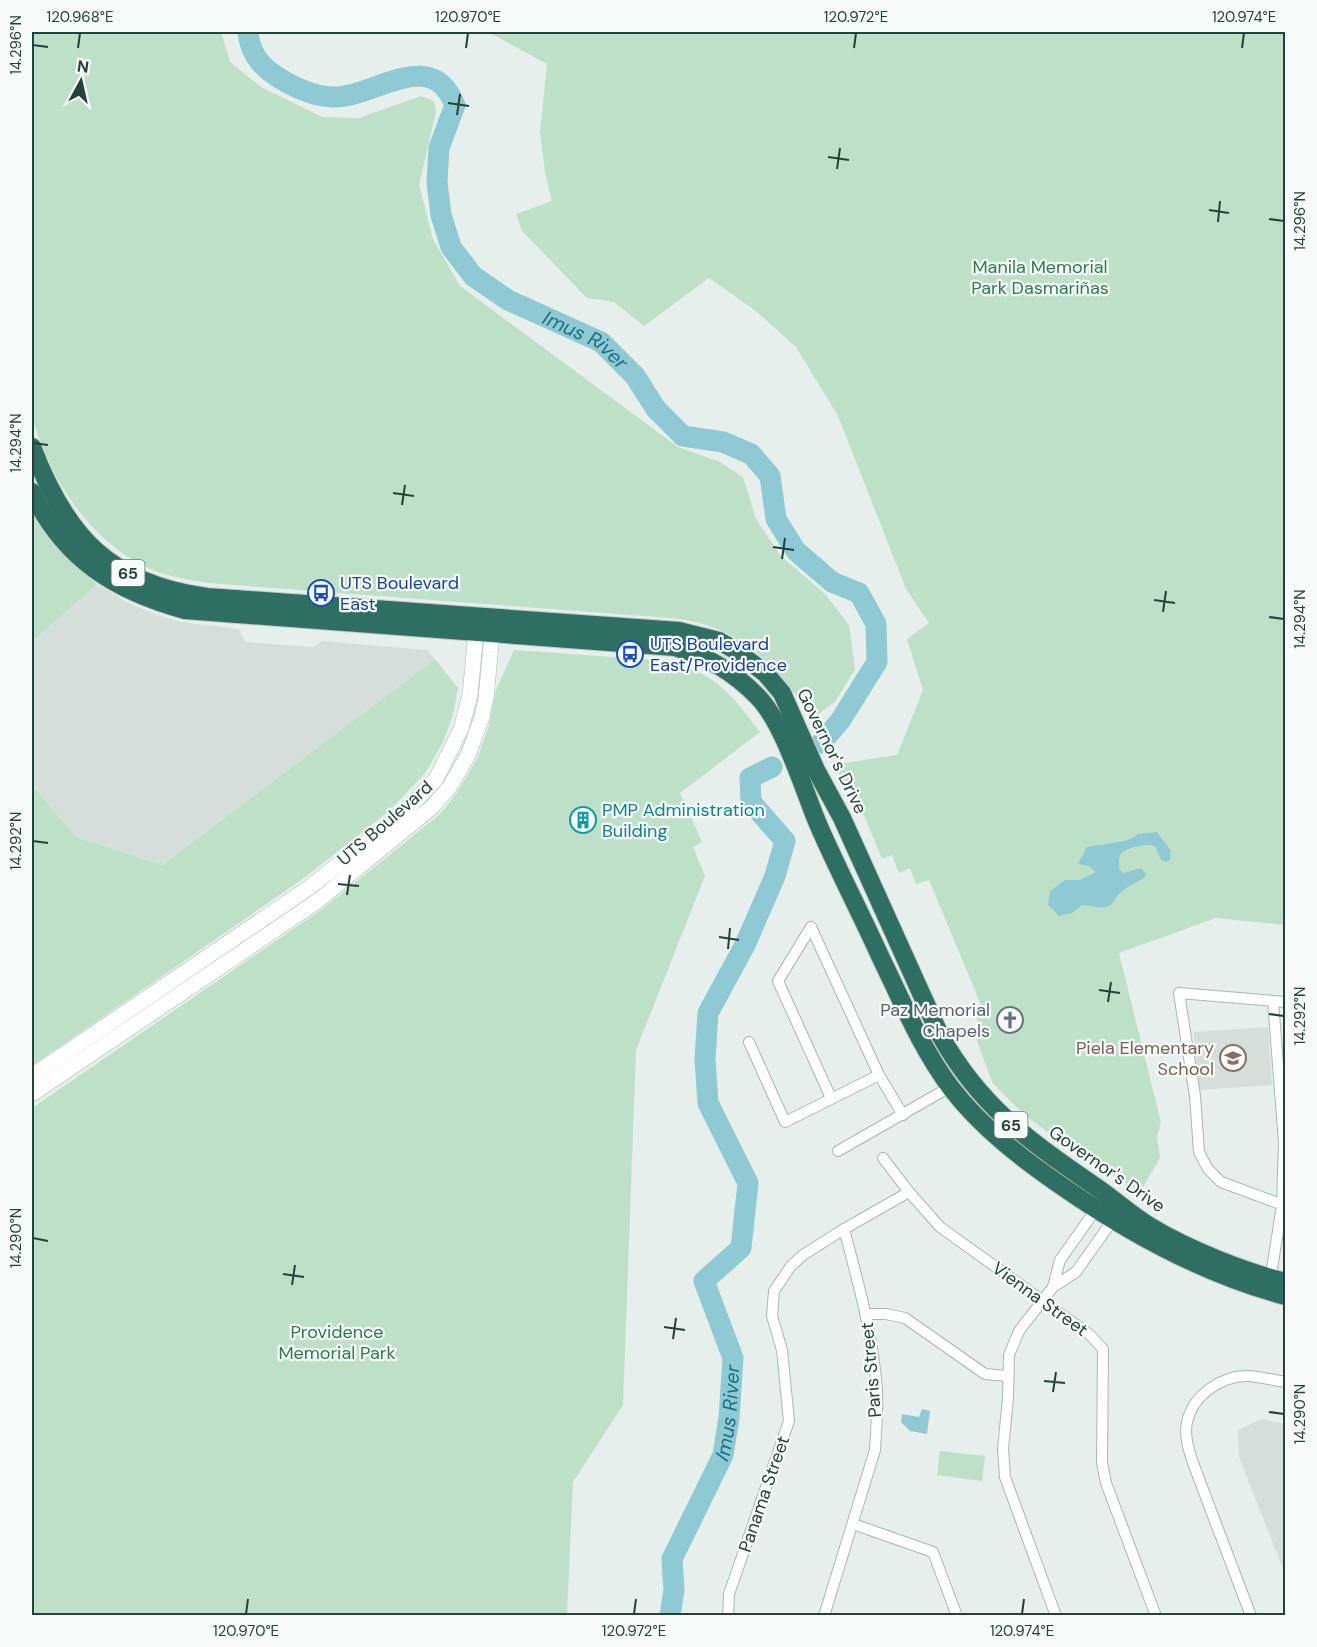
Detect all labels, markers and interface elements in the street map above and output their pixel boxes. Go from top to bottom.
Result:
text: 120.968°E [47,7,113,27]
text: 120.970°E [435,7,501,27]
text: 120.972°E [824,7,888,27]
text: 120.974°E [1212,7,1276,27]
text: 14.296°N [6,15,26,75]
north arrow [51,51,111,111]
text: N [76,55,90,78]
text: 14.296°N [1290,191,1310,251]
park label: Manila Memorial Park Dasmariñas [971,255,1109,300]
water label: Imus River [539,305,634,375]
text: 14.294°N [6,413,26,473]
road number: 65 [112,560,144,586]
place label: UTS Boulevard East [340,571,459,616]
bus stop icon: UTS Boulevard East [306,578,336,608]
text: 14.294°N [1290,589,1310,649]
place label: UTS Boulevard East/Providence [650,632,787,677]
bus stop icon: UTS Boulevard East/Providence [615,639,645,669]
street label: Governor's Drive [791,684,873,818]
street label: UTS Boulevard [332,775,438,871]
place label: PMP Administration Building [602,798,765,843]
building icon: PMP Administration Building [568,805,598,835]
text: 14.292°N [6,812,26,870]
text: 14.292°N [1290,987,1310,1045]
place label: Paz Memorial Chapels [880,998,990,1043]
church icon: Paz Memorial Chapels [995,1005,1025,1035]
place label: Piela Elementary School [1076,1036,1214,1081]
school or university icon: Piela Elementary School [1218,1043,1248,1073]
road number: 65 [994,1112,1028,1138]
street label: Governor's Drive [1044,1120,1170,1218]
text: 14.290°N [6,1208,26,1268]
street label: Vienna Street [987,1256,1093,1342]
park label: Providence Memorial Park [278,1320,396,1365]
street label: Paris Street [855,1321,887,1419]
water label: Imus River [709,1364,746,1465]
text: 14.290°N [1290,1384,1310,1444]
street label: Panama Street [733,1433,795,1555]
text: 120.970°E [213,1621,279,1641]
text: 120.972°E [602,1621,666,1641]
text: 120.974°E [990,1621,1054,1641]

